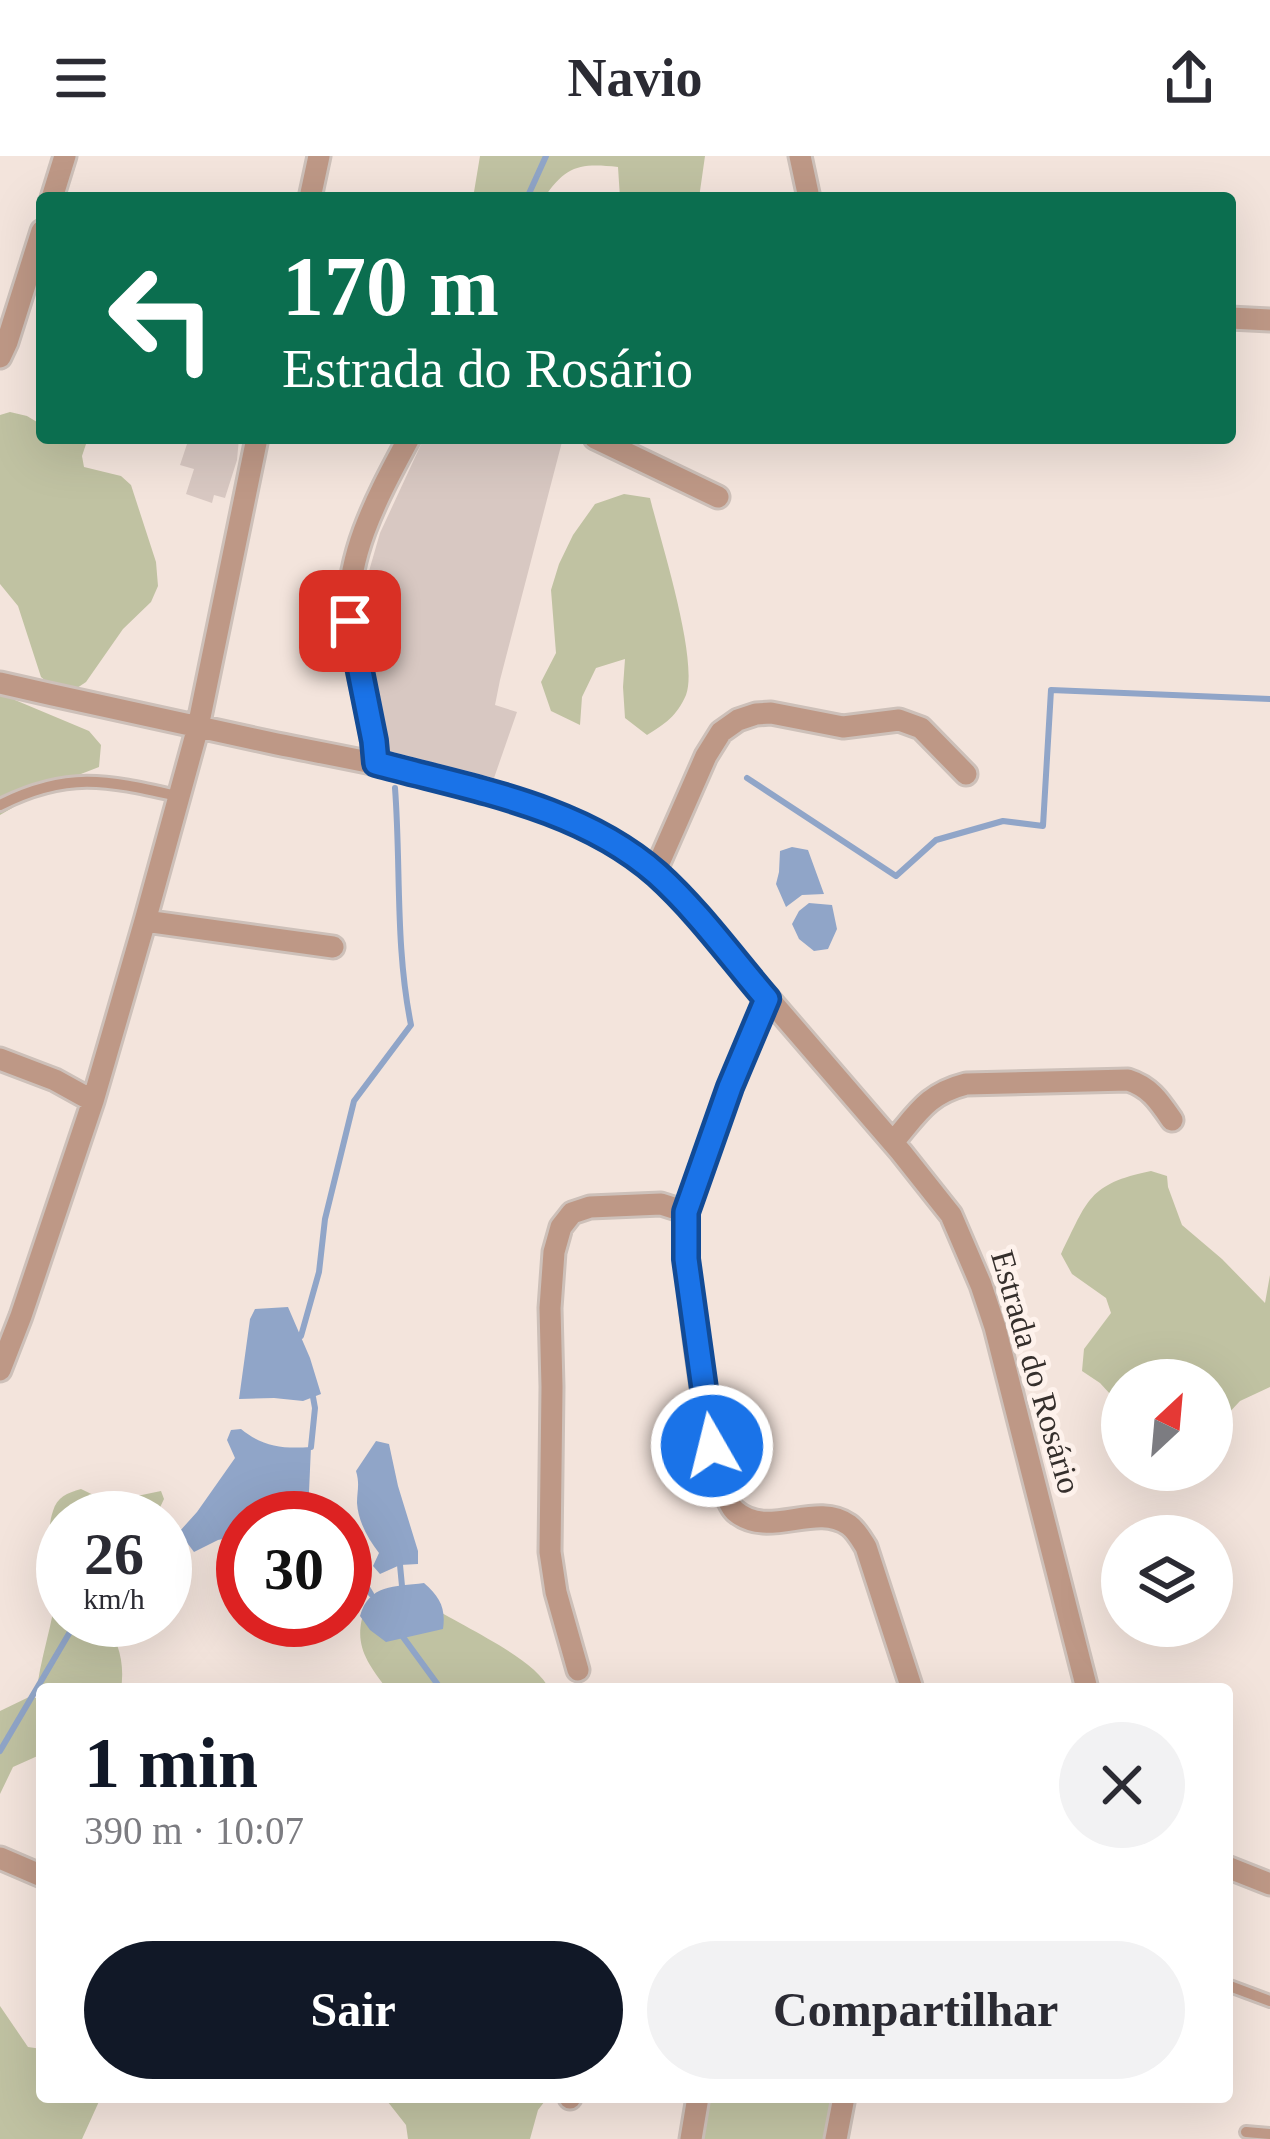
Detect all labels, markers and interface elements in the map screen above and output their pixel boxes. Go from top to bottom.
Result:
icon: menu [48,45,114,111]
icon: share [1156,45,1222,111]
text: Navio [568,48,703,108]
icon: left [84,240,240,396]
text: 170 m [282,240,499,333]
text: Estrada do Rosário [282,339,693,399]
pin [299,570,401,672]
icon: arrive [317,588,383,654]
street label: Estrada do Rosário [984,1246,1088,1498]
north arrow [1101,1359,1233,1491]
map controls [1101,1359,1233,1647]
position arrow [649,1383,775,1509]
speed limit sign: 30 [216,1491,372,1647]
button: layers [1101,1515,1233,1647]
text: 26 [84,1521,144,1587]
text: km/h [83,1582,145,1615]
button: close [1059,1722,1185,1848]
text: 1 min [84,1723,258,1803]
text: 390 m · 10:07 [84,1809,304,1852]
button: Sair [84,1941,623,2079]
button: Compartilhar [647,1941,1185,2079]

